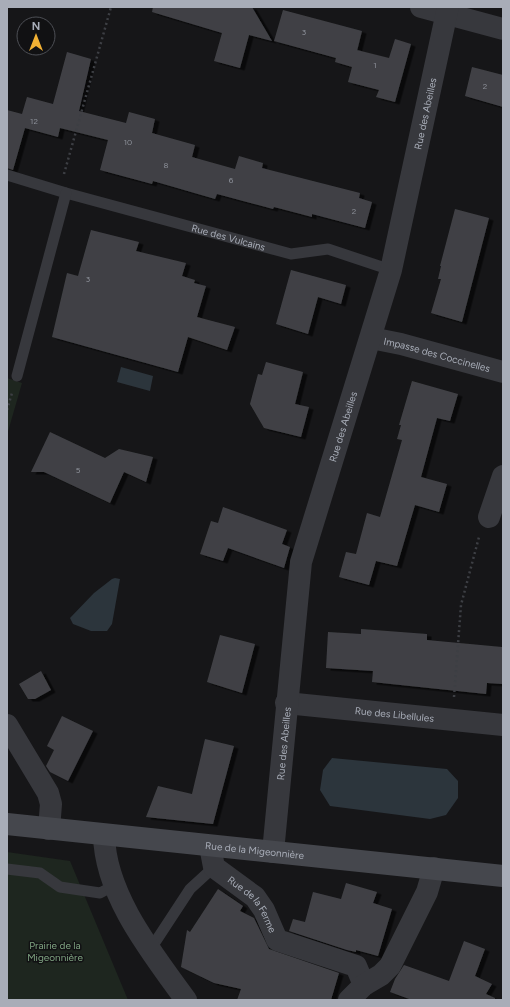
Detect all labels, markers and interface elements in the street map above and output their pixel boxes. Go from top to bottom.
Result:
north arrow [16,16,56,56]
text: N [32,20,40,33]
house number: 3 [302,27,306,37]
house number: 1 [373,60,377,70]
street label: Rue des Abeilles [411,76,439,151]
house number: 2 [483,81,487,91]
house number: 12 [30,116,38,126]
house number: 10 [124,137,132,147]
house number: 8 [164,160,169,170]
house number: 6 [229,175,234,185]
house number: 2 [352,206,356,216]
street label: Rue des Vulcains [190,221,267,253]
house number: 3 [86,274,90,284]
street label: Impasse des Coccinelles [383,334,492,375]
street label: Rue des Abeilles [326,389,360,464]
house number: 5 [76,465,81,475]
street label: Rue des Libellules [354,704,435,725]
street label: Rue des Abeilles [273,706,293,781]
street label: Rue de la Migeonnière [205,838,305,862]
street label: Rue de la Ferme [225,873,280,935]
park label: Prairie de la Migeonnière [27,939,83,964]

